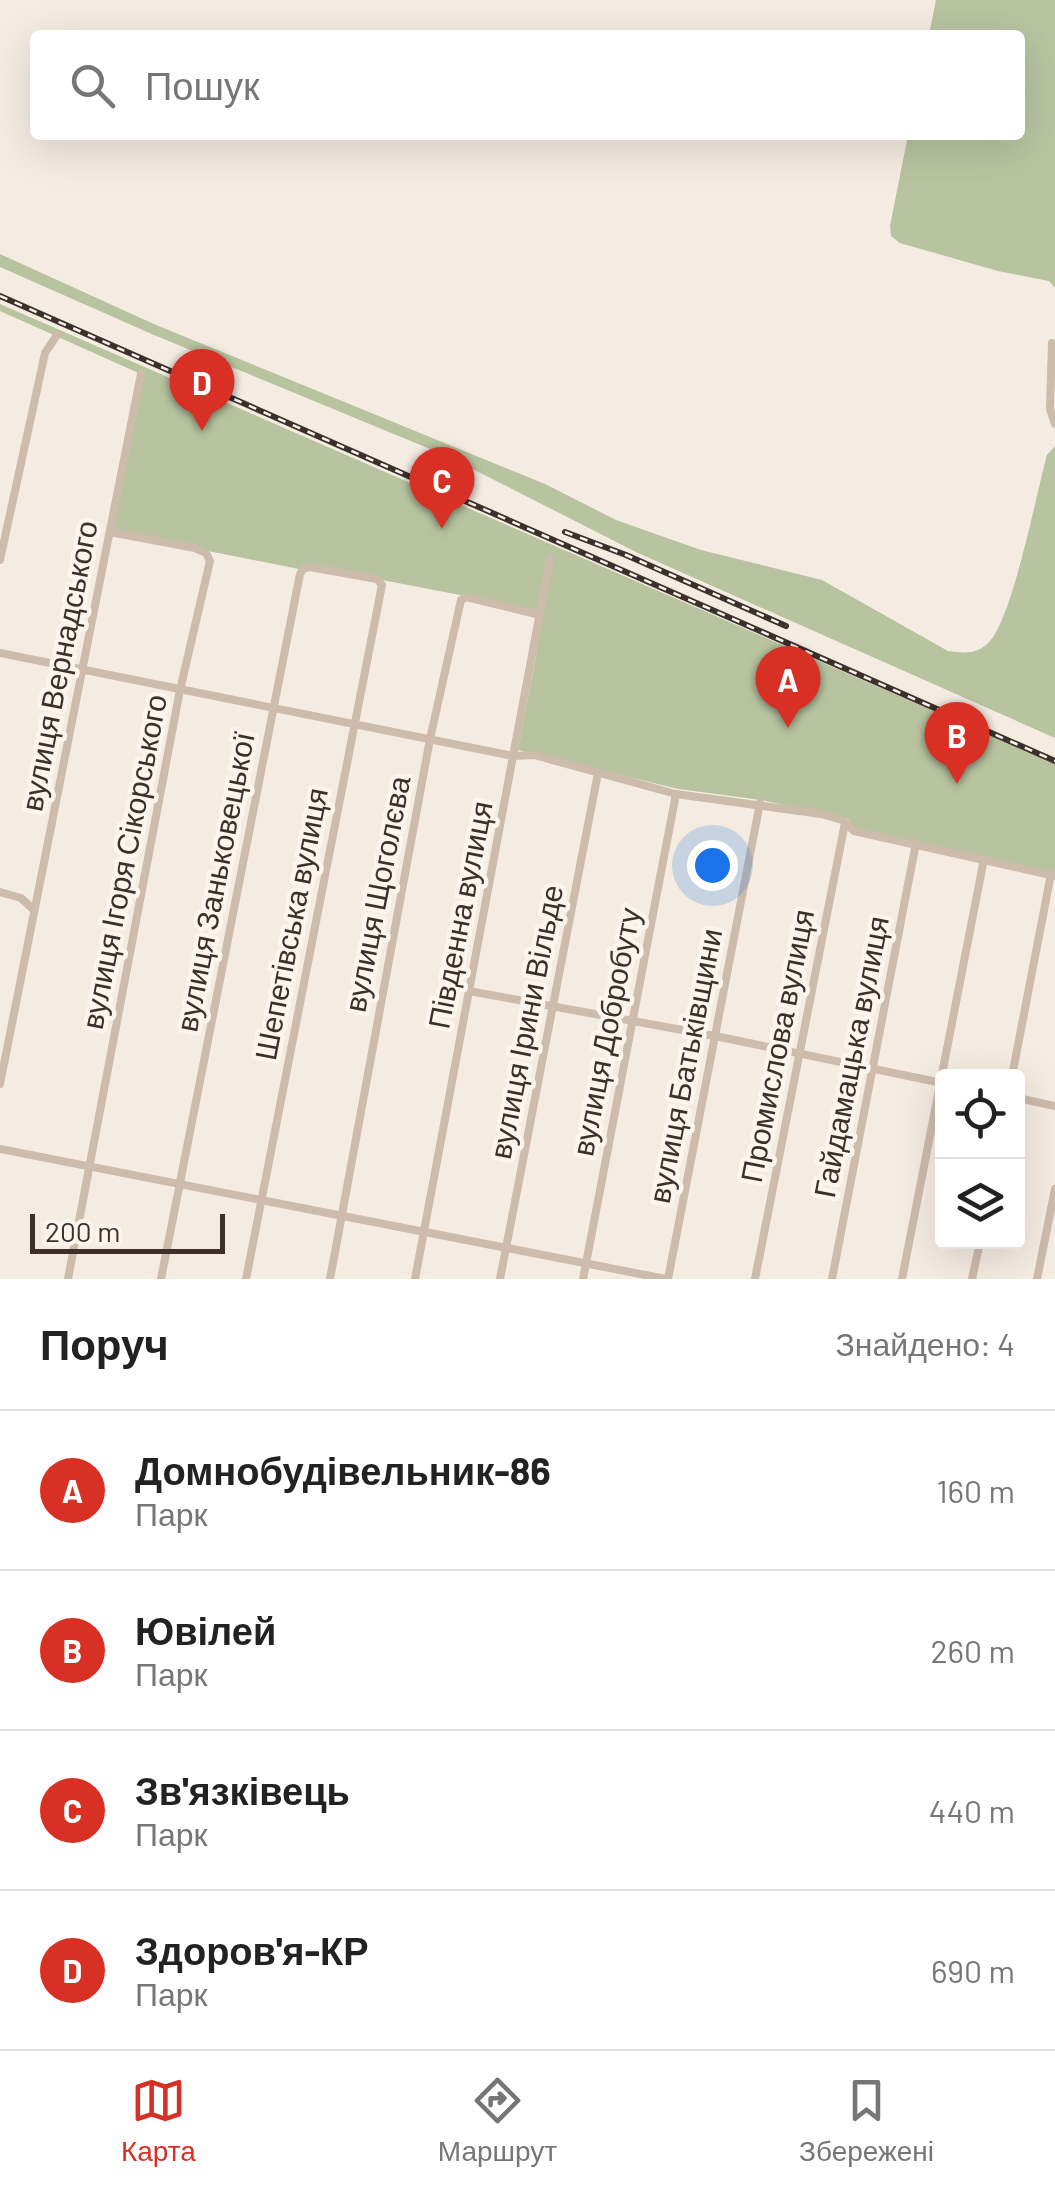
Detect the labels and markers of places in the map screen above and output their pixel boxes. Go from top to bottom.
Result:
pin: D [170,348,234,431]
pin: C [410,446,474,529]
pin: A [756,646,820,728]
pin: B [924,702,990,784]

